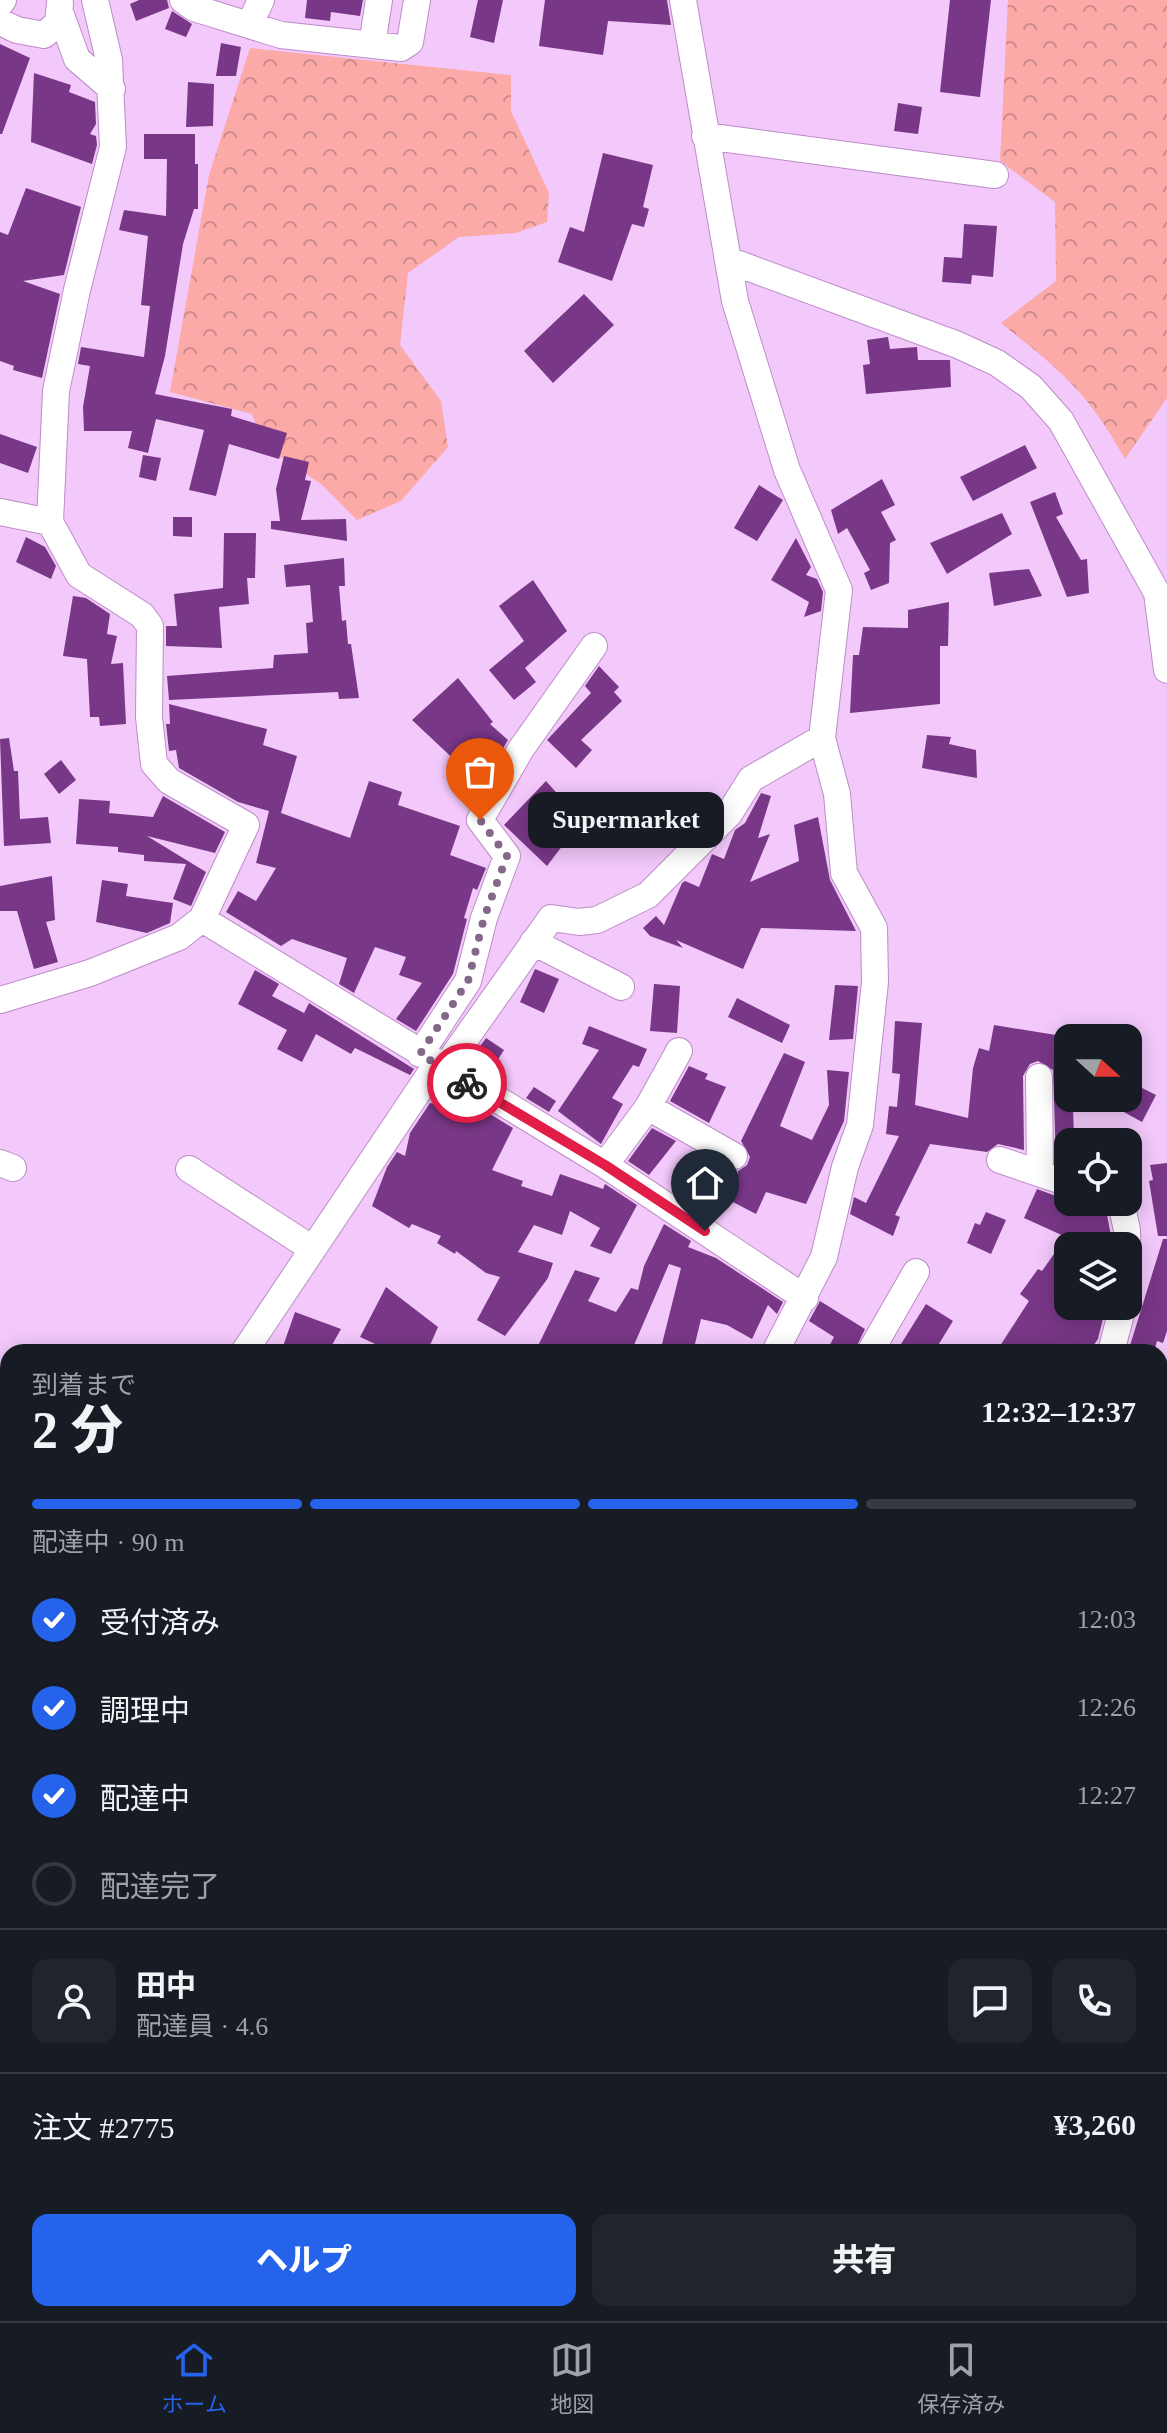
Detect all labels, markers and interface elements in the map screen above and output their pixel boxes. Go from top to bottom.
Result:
pin [446,738,514,820]
icon: bag [458,750,502,794]
callout: Supermarket [528,792,724,848]
text: Supermarket [552,805,700,834]
north arrow [1054,1024,1142,1112]
map controls [1054,1024,1142,1320]
courier [427,1043,507,1123]
icon: bike [445,1061,489,1105]
button: locate [1054,1128,1142,1216]
pin [671,1149,739,1231]
icon: home [683,1161,727,1205]
button: layers [1054,1232,1142,1320]
text: 到着まで [32,1371,136,1400]
text: 12:32–12:37 [981,1395,1136,1428]
text: 2 分 [32,1402,123,1459]
text: 配達中 · 90 m [32,1528,184,1557]
icon: check [32,1598,76,1642]
text: 12:03 [1077,1605,1136,1634]
text: 受付済み [100,1606,220,1639]
icon: check [32,1686,76,1730]
text: 12:26 [1077,1693,1136,1722]
text: 調理中 [100,1694,190,1727]
icon: check [32,1774,76,1818]
text: 12:27 [1077,1781,1136,1810]
text: 配達中 [100,1782,190,1815]
text: 配達完了 [100,1870,220,1903]
button: person [32,1959,116,2043]
button: chat [948,1959,1032,2043]
button: phone [1052,1959,1136,2043]
text: 田中 [136,1969,196,2002]
text: 配達員 · 4.6 [136,2012,268,2041]
text: ¥3,260 [1054,2108,1136,2141]
text: 注文 #2775 [32,2111,175,2144]
button: ヘルプ [32,2214,576,2306]
button: 共有 [592,2214,1136,2306]
tab: ホーム [162,2338,227,2418]
tab: 地図 [550,2338,594,2418]
tab: 保存済み [917,2338,1005,2418]

